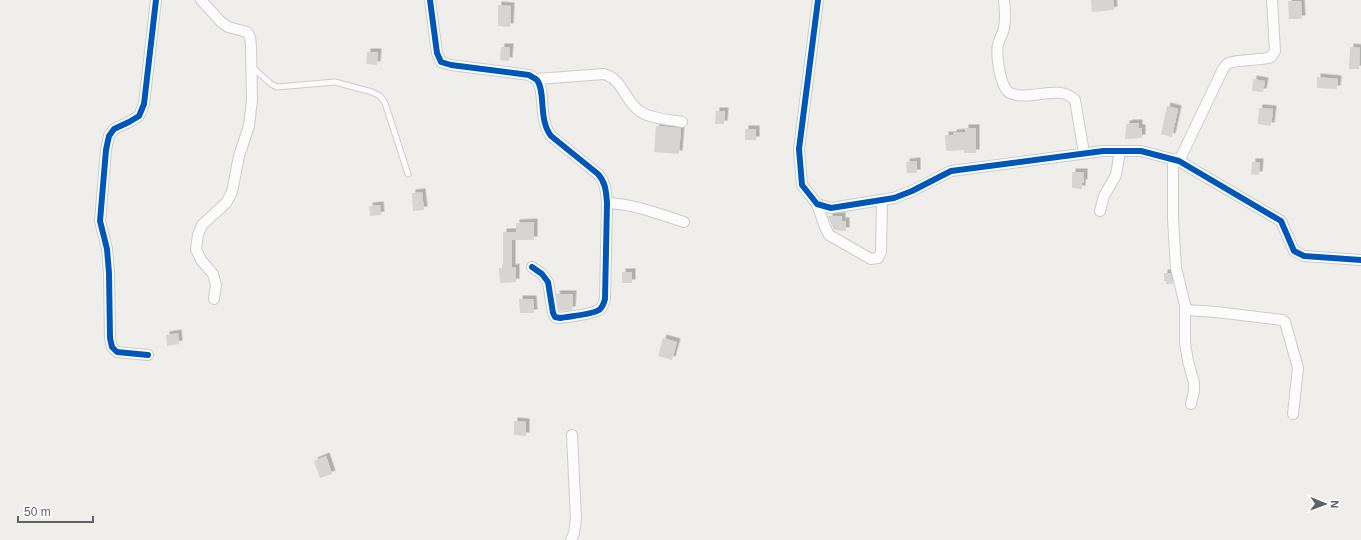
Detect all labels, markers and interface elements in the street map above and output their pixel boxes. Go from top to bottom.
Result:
north arrow [1305,484,1345,524]
scale bar [18,498,93,524]
text: N [1329,500,1341,508]
text: 50 m [24,505,51,519]

